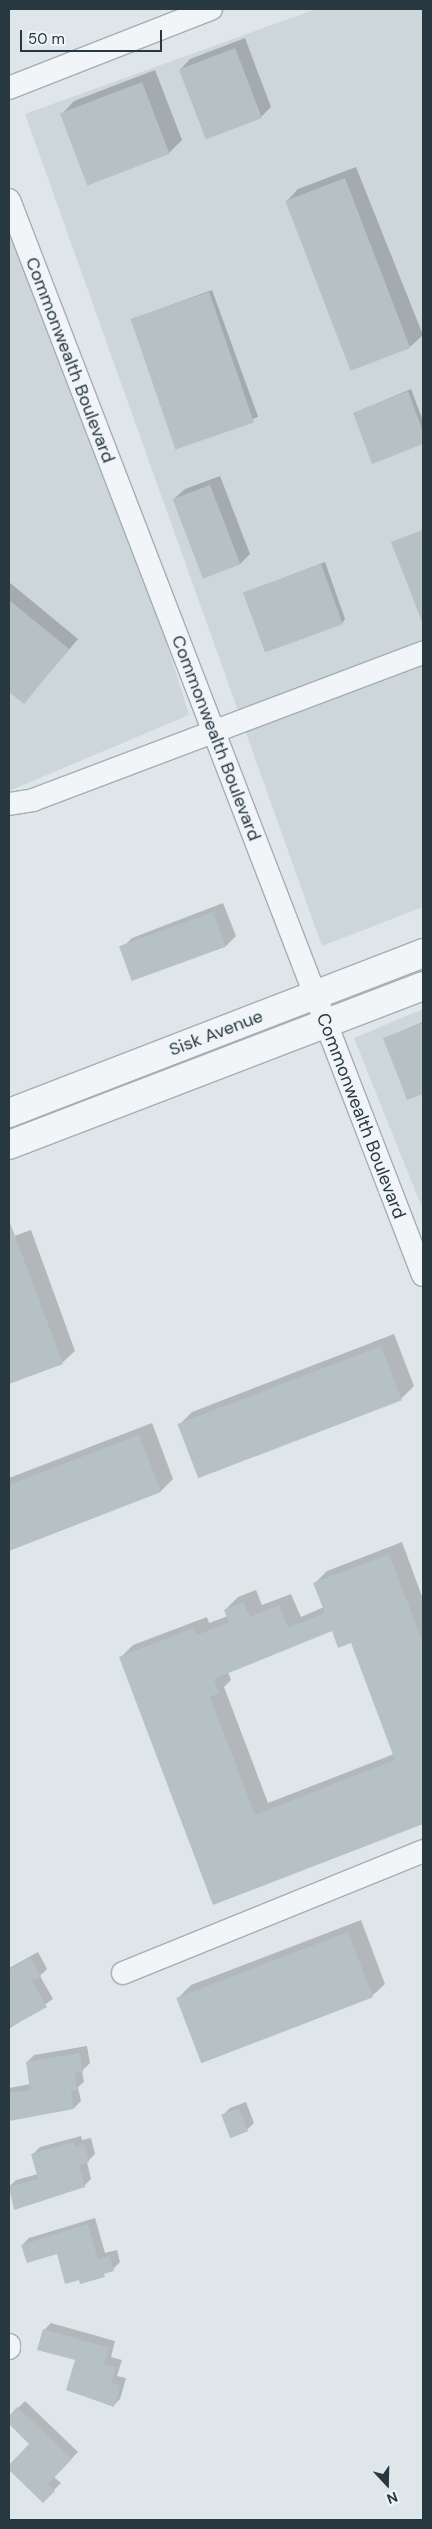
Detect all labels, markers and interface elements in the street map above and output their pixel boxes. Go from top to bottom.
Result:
scale bar [22,20,165,52]
text: 50 m [28,29,65,49]
street label: Commonwealth Boulevard [21,254,119,466]
street label: Commonwealth Boulevard [167,632,265,844]
street label: Sisk Avenue [166,1005,266,1061]
street label: Commonwealth Boulevard [312,1010,410,1222]
north arrow [362,2459,412,2509]
text: N [384,2488,400,2508]

